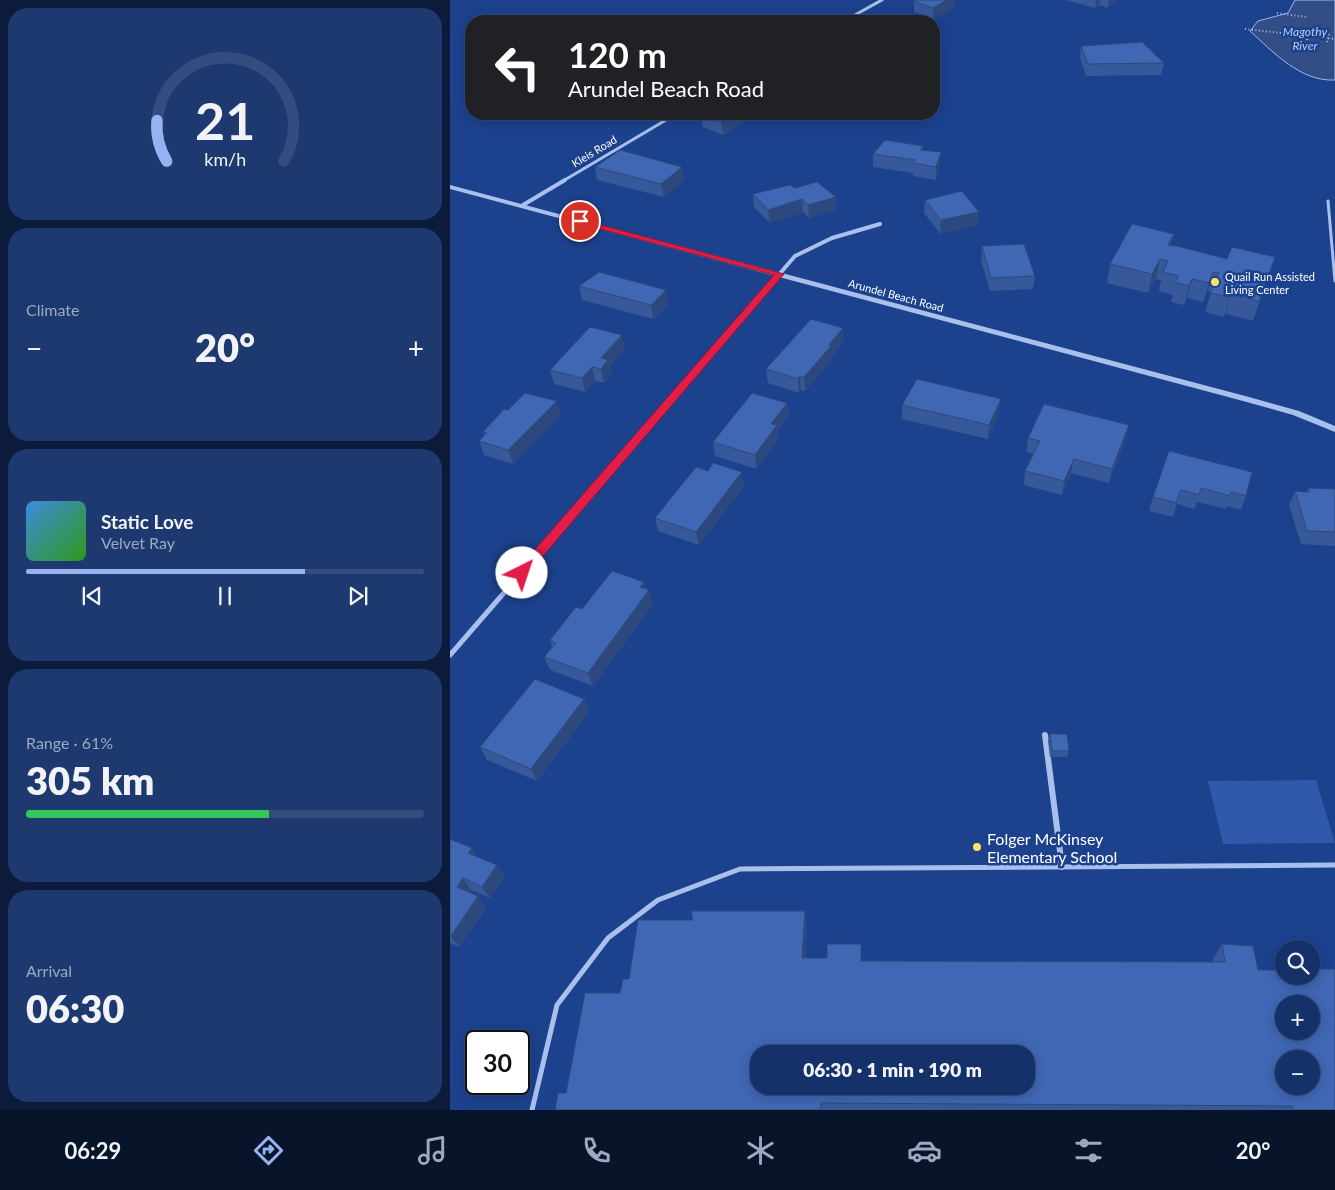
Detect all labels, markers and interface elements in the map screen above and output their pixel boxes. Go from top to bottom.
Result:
water label: Magothy River [1283,24,1327,53]
text: 120 m [568,33,667,75]
icon: left [485,35,550,100]
text: Arundel Beach Road [568,75,764,102]
text: 21 [195,89,255,151]
street label: Kleis Road [569,132,619,170]
text: km/h [204,148,246,170]
pin [559,200,601,242]
icon: arrive [566,207,594,235]
place label: Quail Run Assisted Living Center [1225,270,1315,296]
street label: Arundel Beach Road [847,276,945,314]
marker: Quail Run Assisted Living Center [1209,276,1221,288]
text: Climate [26,300,79,319]
text: 20° [195,324,255,370]
text: − [26,331,42,365]
text: + [408,331,424,365]
text: Static Love [101,510,193,533]
text: Velvet Ray [101,533,175,552]
position arrow [495,546,547,598]
icon: previous [78,582,106,610]
icon: pause [211,582,239,610]
icon: next [344,582,372,610]
text: Range · 61% [26,733,113,752]
text: 305 km [26,757,154,803]
place label: Folger McKinsey Elementary School [987,829,1117,866]
marker: Folger McKinsey Elementary School [971,841,983,853]
map controls [1275,940,1320,1095]
button: search [1275,940,1320,985]
text: Arrival [26,961,72,980]
text: 06:30 [26,985,124,1031]
button: + [1275,995,1320,1040]
speed limit sign: 30 [465,1030,530,1095]
button: − [1275,1050,1320,1095]
text: 06:30 · 1 min · 190 m [803,1058,982,1081]
icon: directions [251,1133,286,1168]
icon: music [415,1133,450,1168]
icon: phone [579,1133,614,1168]
icon: climate [743,1133,778,1168]
icon: car [907,1133,942,1168]
icon: filters [1071,1133,1106,1168]
text: 06:29 [65,1137,121,1164]
text: 20° [1236,1137,1270,1164]

